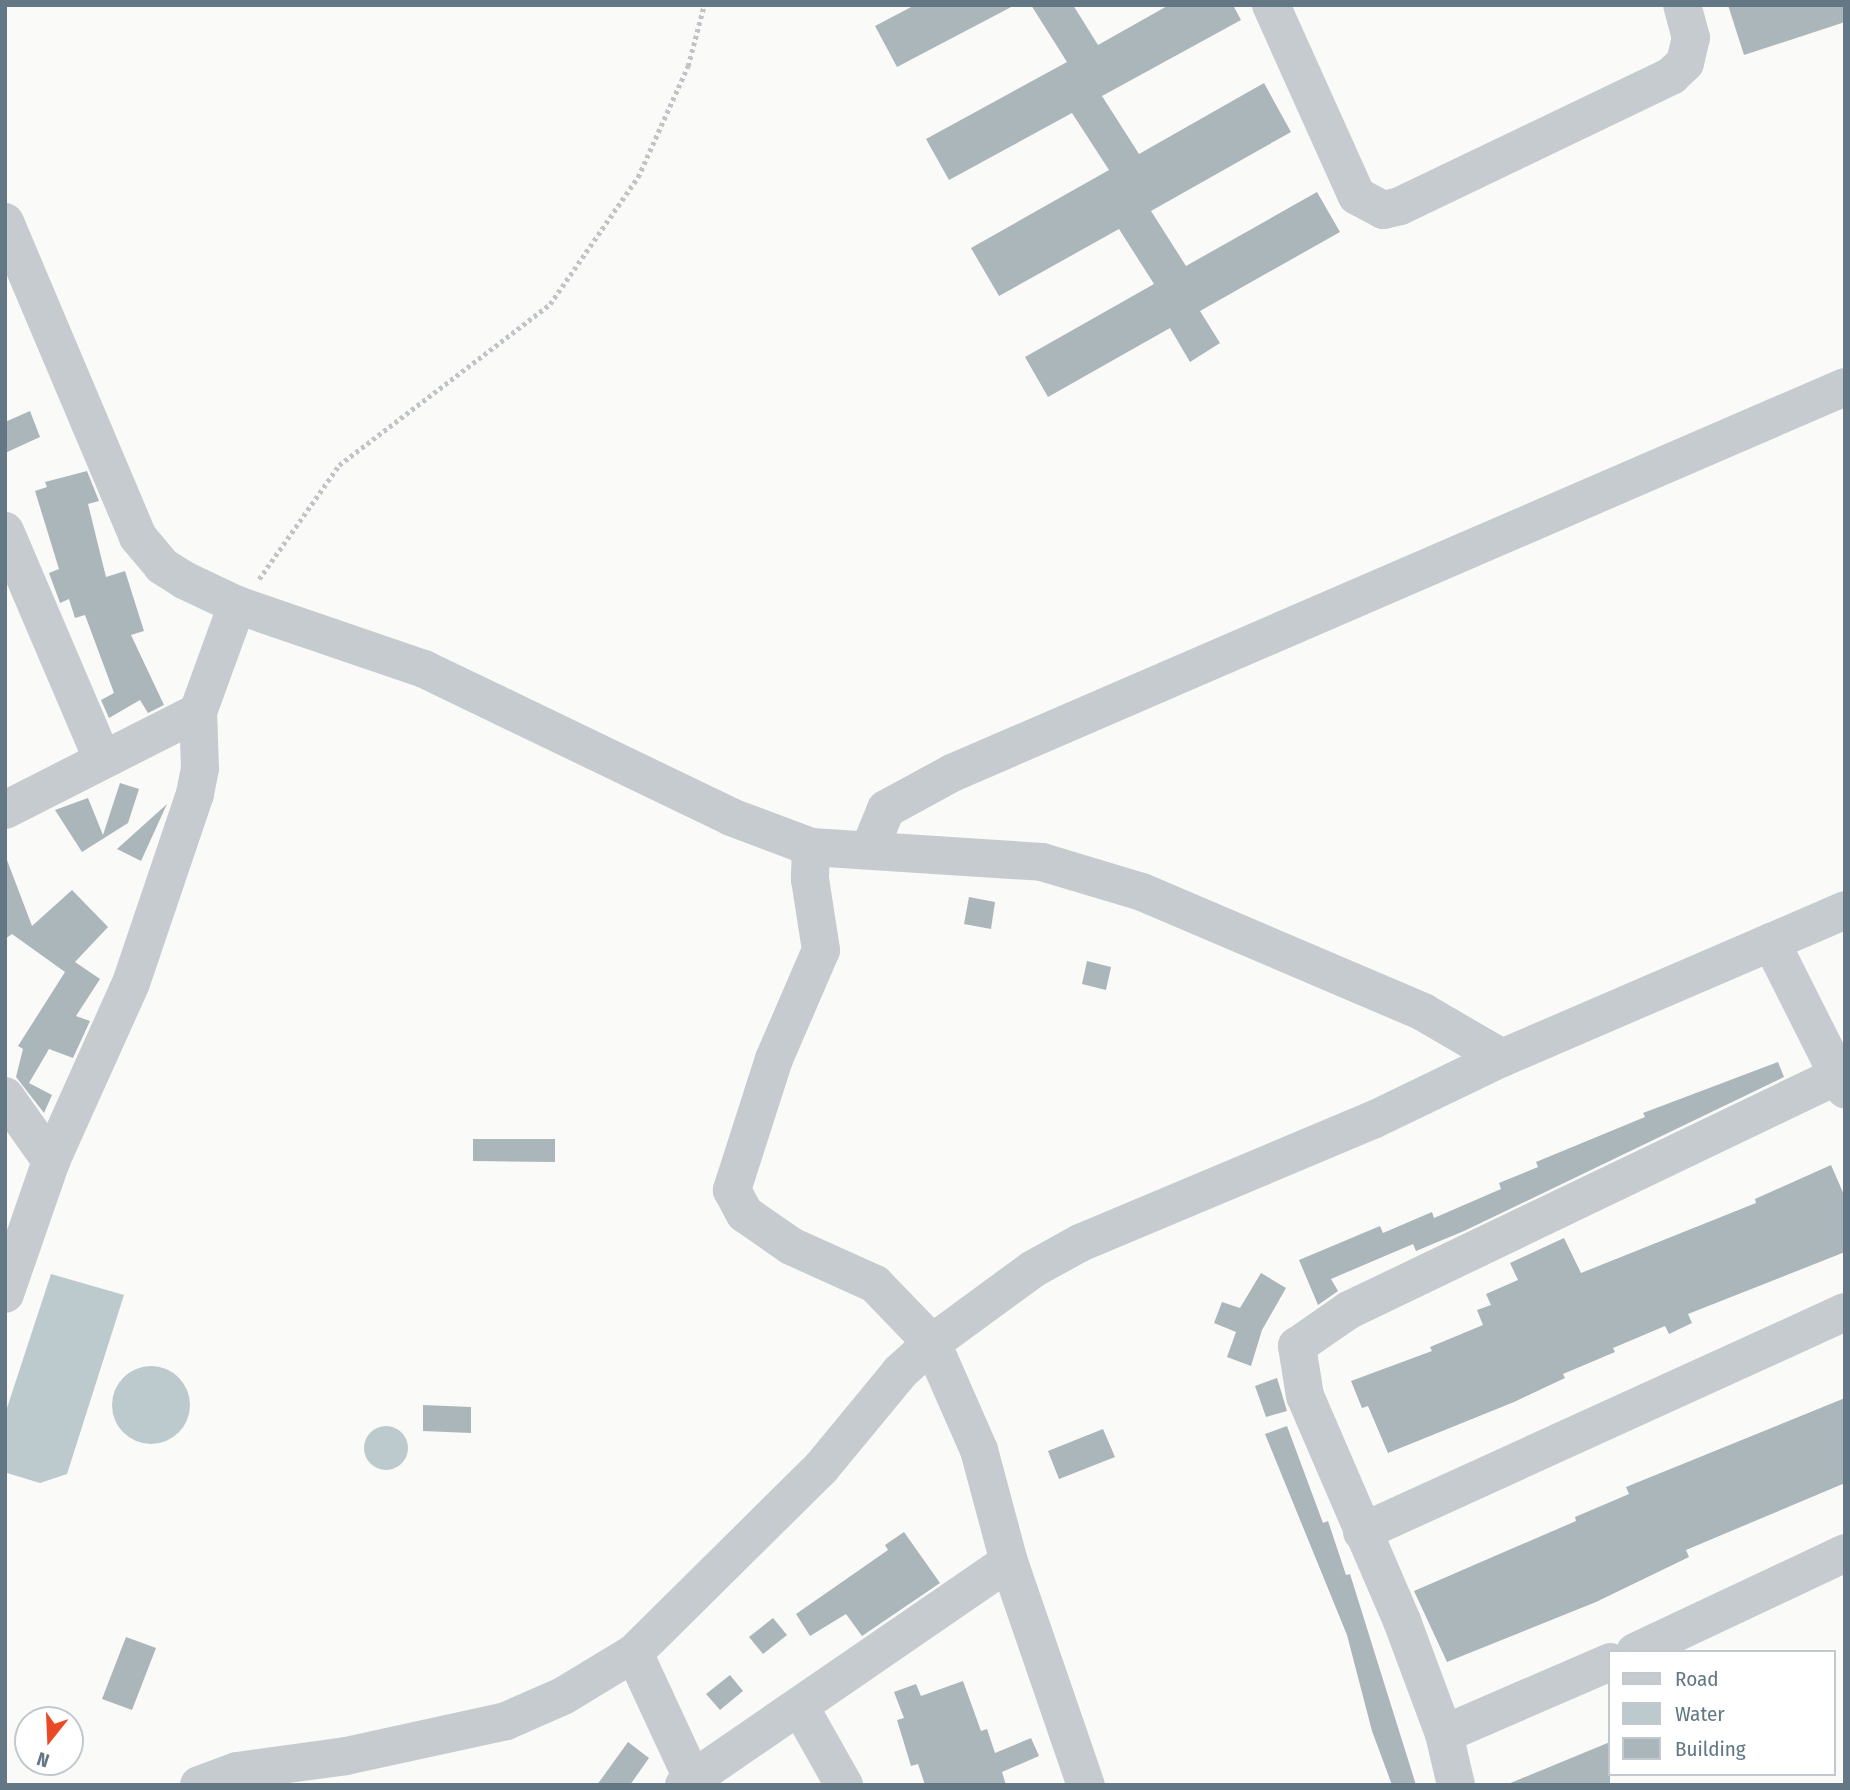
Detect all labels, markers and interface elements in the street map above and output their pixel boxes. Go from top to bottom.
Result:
legend [1608,1650,1836,1776]
text: Road [1675,1666,1719,1692]
text: Water [1675,1701,1725,1727]
north arrow [14,1706,84,1776]
text: Building [1675,1736,1746,1762]
text: N [34,1747,52,1772]

